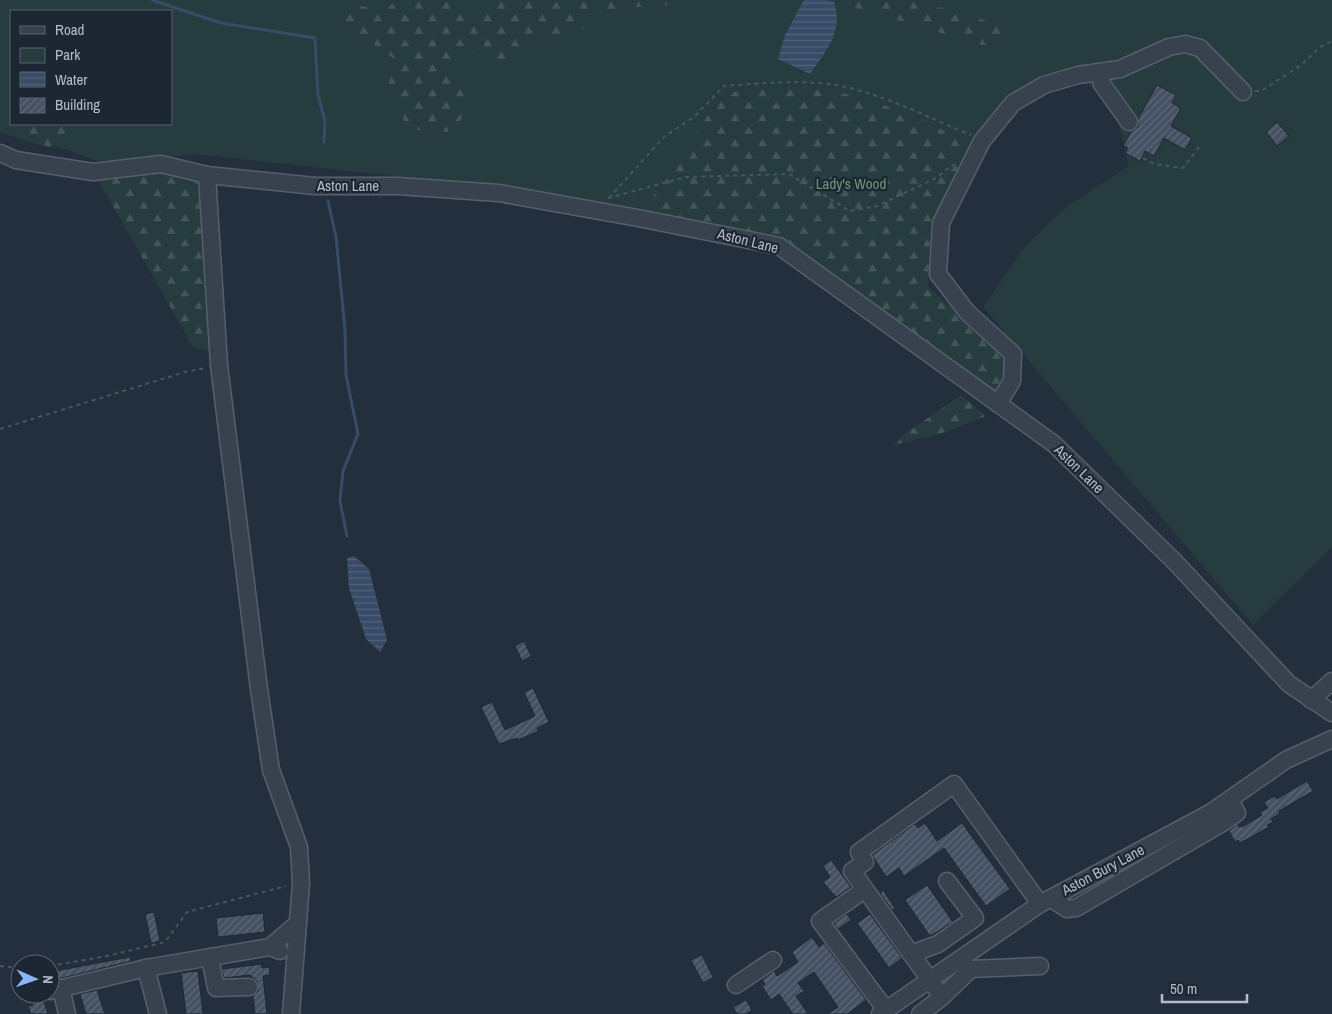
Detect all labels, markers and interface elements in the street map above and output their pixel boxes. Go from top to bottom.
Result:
legend [10,10,172,125]
text: Road [55,19,84,40]
text: Park [55,44,81,65]
text: Water [55,69,87,90]
text: Building [55,94,100,115]
park label: Lady's Wood [816,173,886,194]
street label: Aston Lane [316,175,379,196]
street label: Aston Lane [714,223,781,258]
street label: Aston Lane [1049,439,1109,498]
street label: Aston Bury Lane [1057,839,1148,901]
north arrow [10,954,60,1004]
scale bar [1162,972,1247,1004]
text: N [39,975,57,984]
text: 50 m [1170,978,1197,999]

